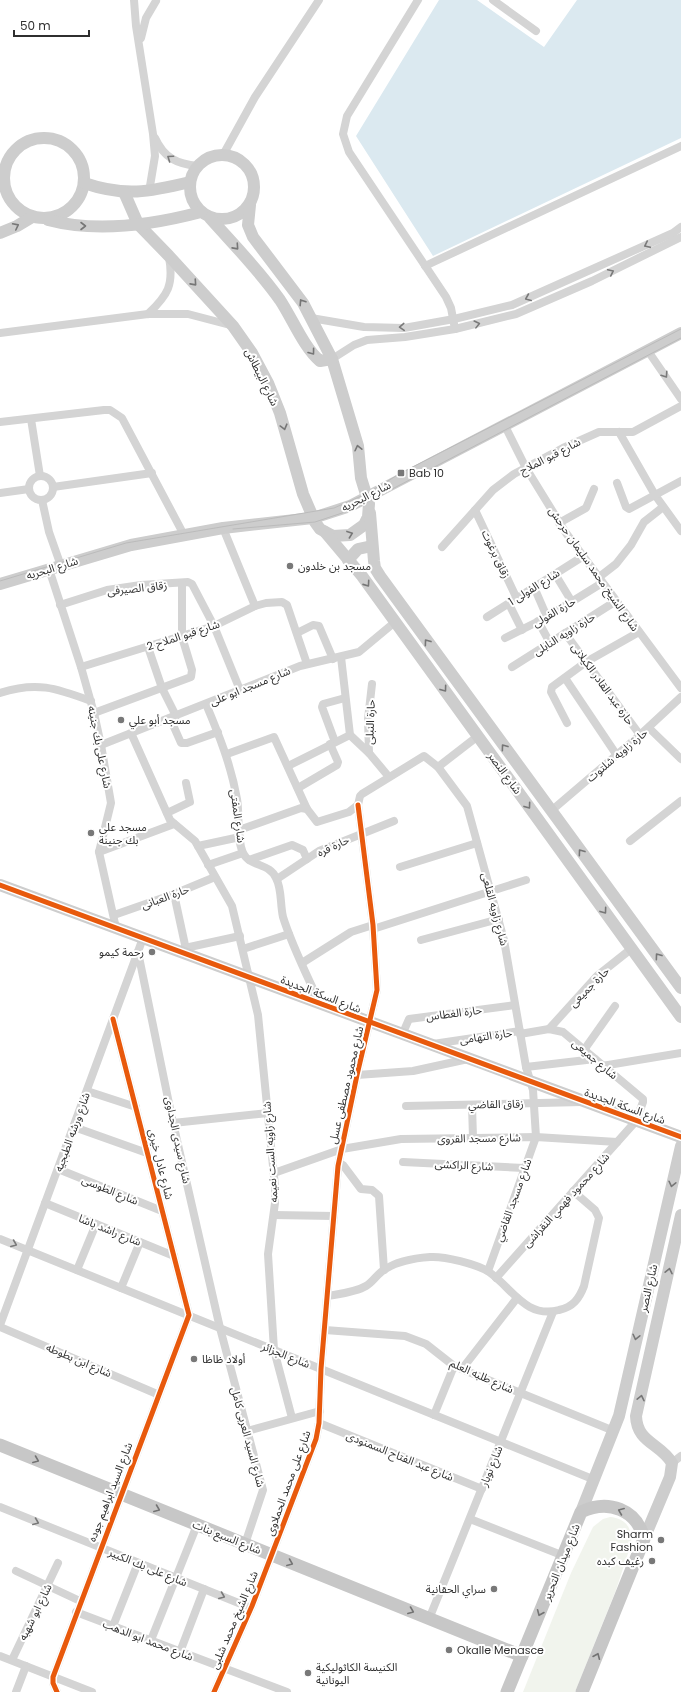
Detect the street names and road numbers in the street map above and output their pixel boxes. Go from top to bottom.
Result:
street label: شارع البيطاش [241,346,283,409]
street label: شارع قبو الملاح [517,434,584,478]
street label: شارع البحريه [339,477,394,515]
street label: شارع الشيخ محمد سليمان حرحش [545,504,643,635]
street label: زقاق برغوت [478,527,514,581]
street label: شارع البحريه [24,552,80,583]
street label: شارع الفولى 1 [505,565,563,609]
street label: زقاق الصيرفى [106,577,168,599]
street label: حارة الفولى [529,593,579,631]
street label: حارة زاويه النابلى [530,608,599,659]
street label: شارع قبو الملاح 2 [144,616,222,654]
street label: حارة عبد القادر الكيلانى [568,640,639,729]
street label: شارع مسجد ابو على [207,662,293,710]
street label: حارة النبلى [361,699,379,745]
street label: شارع على بك جنينه [84,704,116,790]
street label: حارة زاويه شلتوت [583,724,652,785]
street label: شارع النصر [484,748,526,798]
street label: شارع المفتى [226,788,250,844]
street label: حارة قره [314,831,352,860]
street label: شارع زاويه القلعى [478,871,513,948]
street label: حارة العبانى [139,881,192,913]
street label: حارة جميعى [565,963,613,1011]
street label: شارع السكة الجديدة [278,971,364,1017]
street label: حارة الغطاس [425,1002,483,1024]
street label: شارع محمود مصطفى عسل [325,1024,367,1145]
street label: حارة التهامى [459,1024,514,1048]
street label: شارع جميعى [569,1035,622,1083]
street label: شارع السكة الجديدة [582,1084,668,1128]
street label: شارع ورشه الطبجيه [50,1090,94,1174]
street label: شارع سيدى الجداوى [161,1095,195,1185]
street label: زقاق القاضي [468,1096,524,1114]
street label: شارع زاويه الست نعيمه [258,1100,282,1203]
street label: شارع عادل خيرى [144,1127,178,1201]
street label: شارع مسجد القروى [437,1129,521,1147]
street label: شارع محمود فهمي النقراشى [519,1149,614,1252]
street label: شارع الراكشى [434,1155,494,1175]
street label: شارع مسجد القاضي [491,1156,537,1244]
street label: شارع الطوسى [79,1171,141,1209]
street label: شارع راشد باشا [76,1210,144,1250]
street label: شارع النصر [635,1262,661,1314]
street label: شارع الجزائر [258,1338,313,1372]
street label: شارع ابن بطوطه [44,1339,115,1381]
street label: شارع طلبه العلم [447,1355,517,1398]
street label: شارع السيد العربى كامل [227,1385,269,1489]
street label: شارع عبد الفتاح السمنودى [344,1427,456,1485]
street label: شارع على محمد الحملاوى [262,1428,315,1538]
street label: شارع السيد ابراهيم جوده [84,1440,137,1544]
street label: شارع نوبار [475,1443,507,1490]
street label: شارع السبع بنات [190,1516,264,1558]
street label: شارع ميدان التحرير [538,1521,584,1604]
street label: شارع على بك الكبير [105,1544,190,1590]
street label: شارع الشيخ محمد شلبى [206,1568,262,1672]
street label: شارع ابو شهبه [14,1581,56,1643]
street label: شارع محمد ابو الدهب [100,1615,196,1665]

